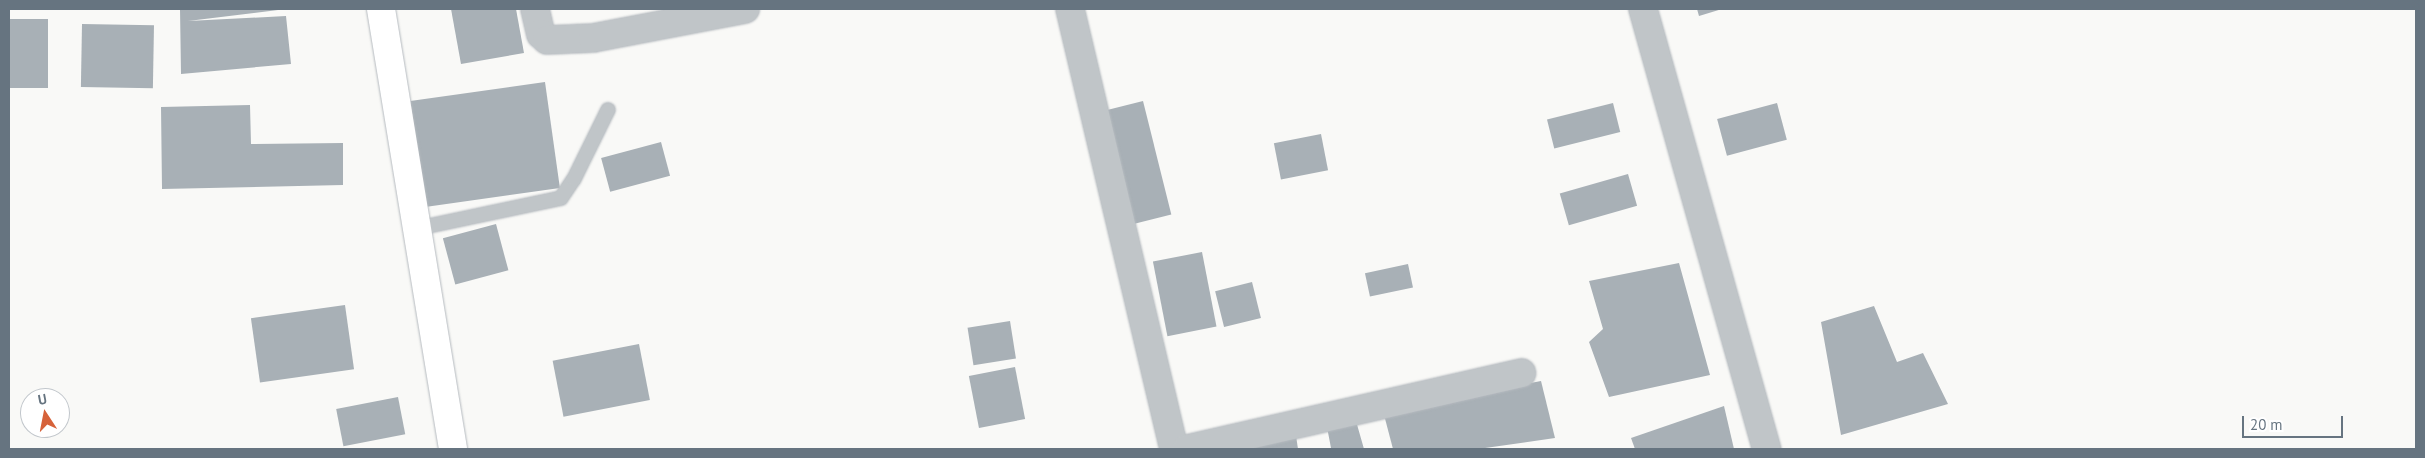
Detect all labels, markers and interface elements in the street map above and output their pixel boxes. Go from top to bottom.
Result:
north arrow [20,388,70,438]
text: U [36,390,48,409]
scale bar [2245,406,2346,438]
text: 20 m [2250,415,2283,434]

